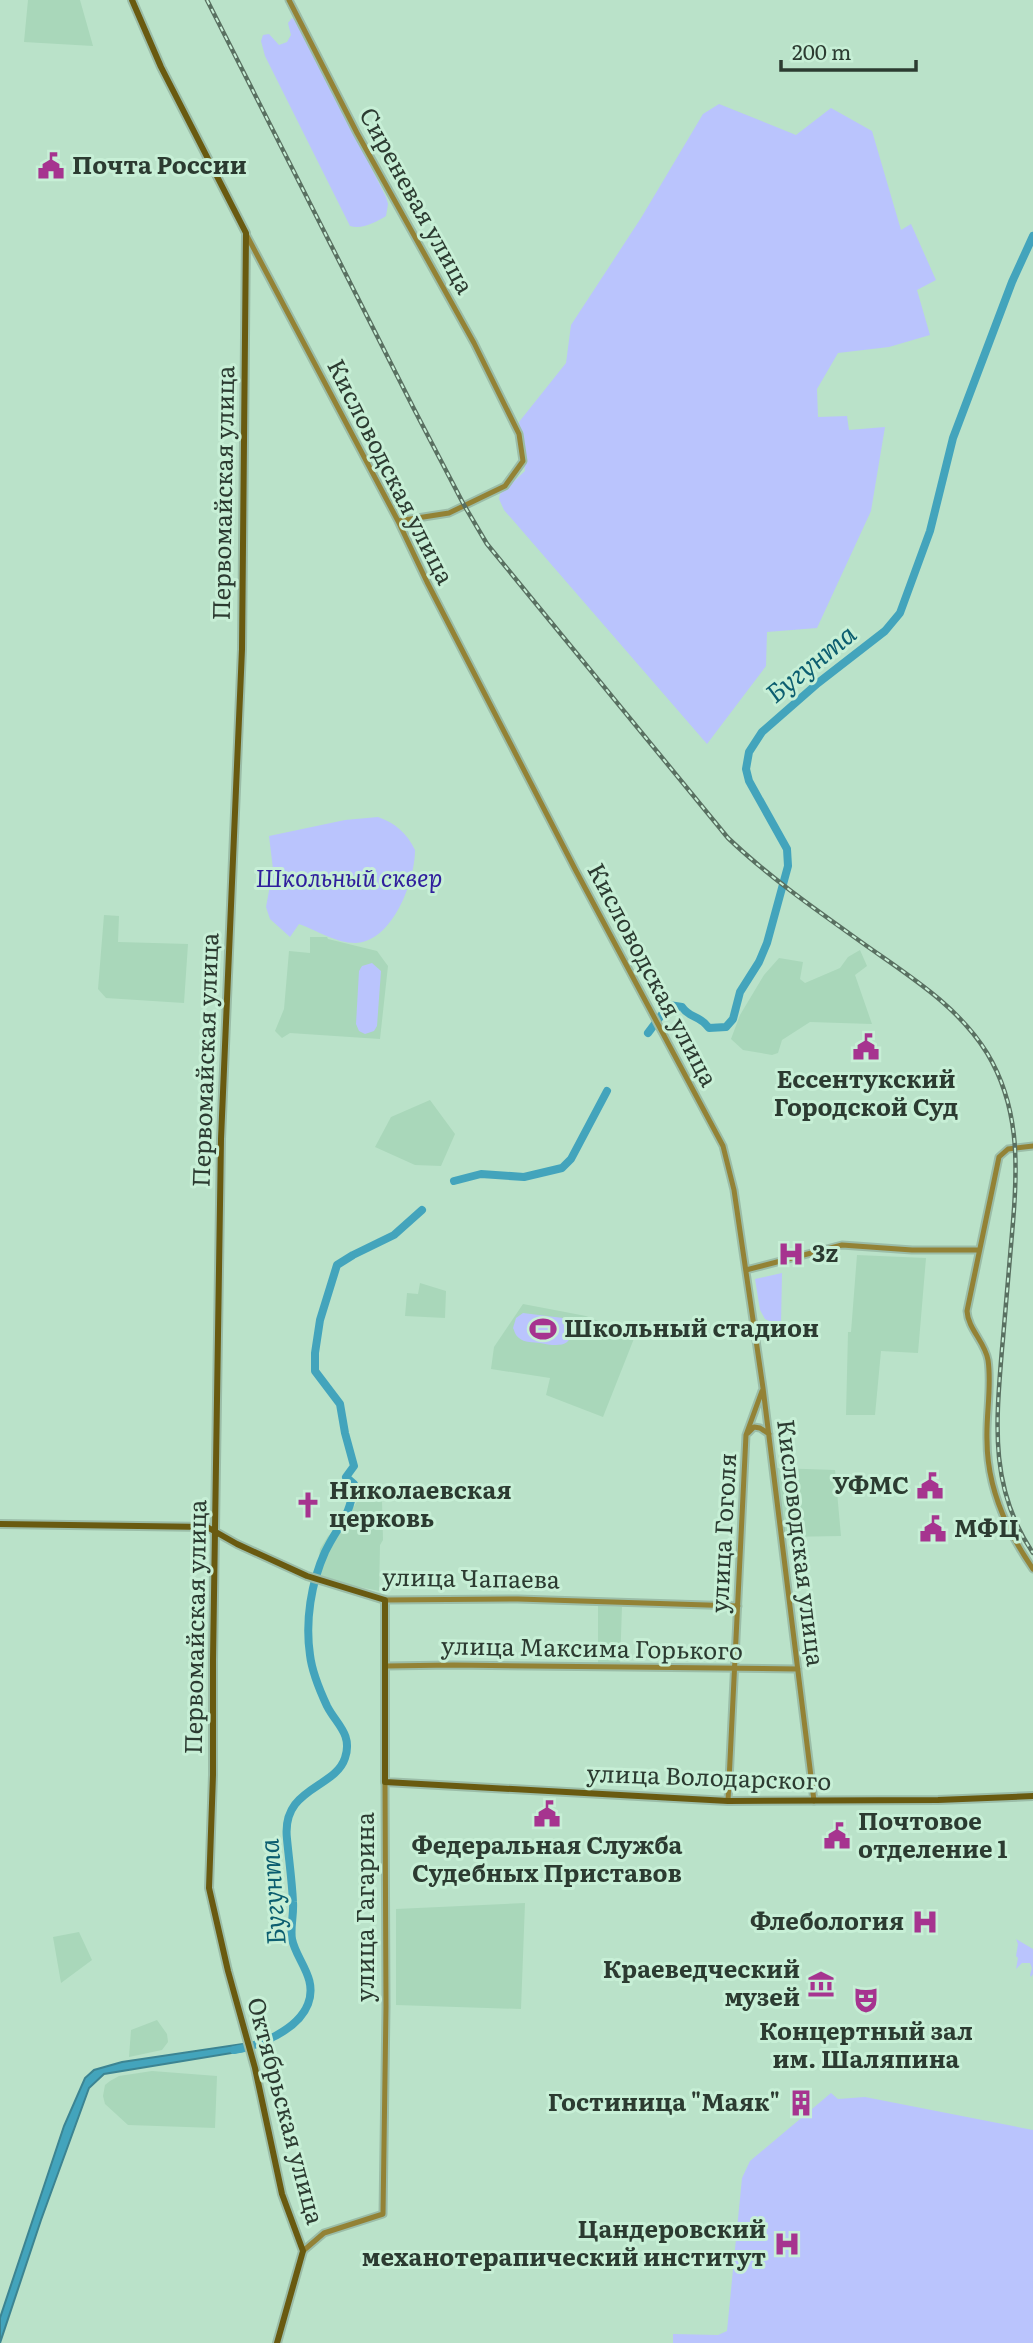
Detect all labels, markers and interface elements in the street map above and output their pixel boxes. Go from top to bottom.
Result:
scale bar [781,28,916,72]
text: 200 m [792,35,852,66]
street label: Сиреневая улица [352,100,484,299]
place label: Почта России [72,146,247,181]
public building icon: Почта России [36,151,66,181]
street label: Кисловодская улица [320,352,464,590]
street label: Первомайская улица [202,365,241,621]
water label: Бугунта [756,613,863,711]
street label: Кисловодская улица [580,856,728,1092]
park label: Школьный сквер [256,859,442,894]
street label: Первомайская улица [182,932,225,1188]
public building icon: Ессентукский Городской Суд [851,1032,881,1062]
place label: Ессентукский Городской Суд [774,1060,958,1123]
place label: 3z [812,1234,838,1269]
hospital icon: 3z [776,1239,806,1269]
place label: Школьный стадион [564,1309,819,1344]
sports icon: Школьный стадион [528,1314,558,1344]
street label: Кисловодская улица [770,1417,835,1668]
street label: улица Гоголя [700,1452,743,1614]
place label: УФМС [832,1466,909,1501]
place label: Николаевская церковь [329,1471,512,1534]
public building icon: УФМС [915,1471,945,1501]
church icon: Николаевская церковь [293,1490,323,1520]
street label: Первомайская улица [174,1499,213,1755]
place label: МФЦ [954,1509,1019,1544]
public building icon: МФЦ [918,1514,948,1544]
street label: улица Чапаева [382,1557,560,1596]
street label: улица Максима Горького [441,1626,743,1667]
street label: улица Володарского [586,1754,832,1797]
public building icon: Федеральная Служба Судебных Приставов [532,1799,562,1829]
place label: Почтовое отделение 1 [858,1802,1007,1865]
street label: улица Гагарина [346,1812,381,2002]
public building icon: Почтовое отделение 1 [822,1821,852,1851]
place label: Федеральная Служба Судебных Приставов [412,1826,683,1889]
water label: Бугунта [247,1837,294,1947]
place label: Флебология [750,1902,904,1937]
hospital icon: Флебология [910,1907,940,1937]
place label: Краеведческий музей [603,1950,800,2013]
museum icon: Краеведческий музей [806,1969,836,1999]
theatre icon: Концертный зал им. Шаляпина [851,1985,881,2015]
street label: Октябрьская улица [240,1993,335,2228]
place label: Концертный зал им. Шаляпина [759,2012,973,2075]
place label: Гостиница "Маяк" [548,2083,780,2118]
building icon: Гостиница "Маяк" [786,2088,816,2118]
place label: Цандеровский механотерапический институт [362,2210,766,2273]
hospital icon: Цандеровский механотерапический институт [772,2229,802,2259]

